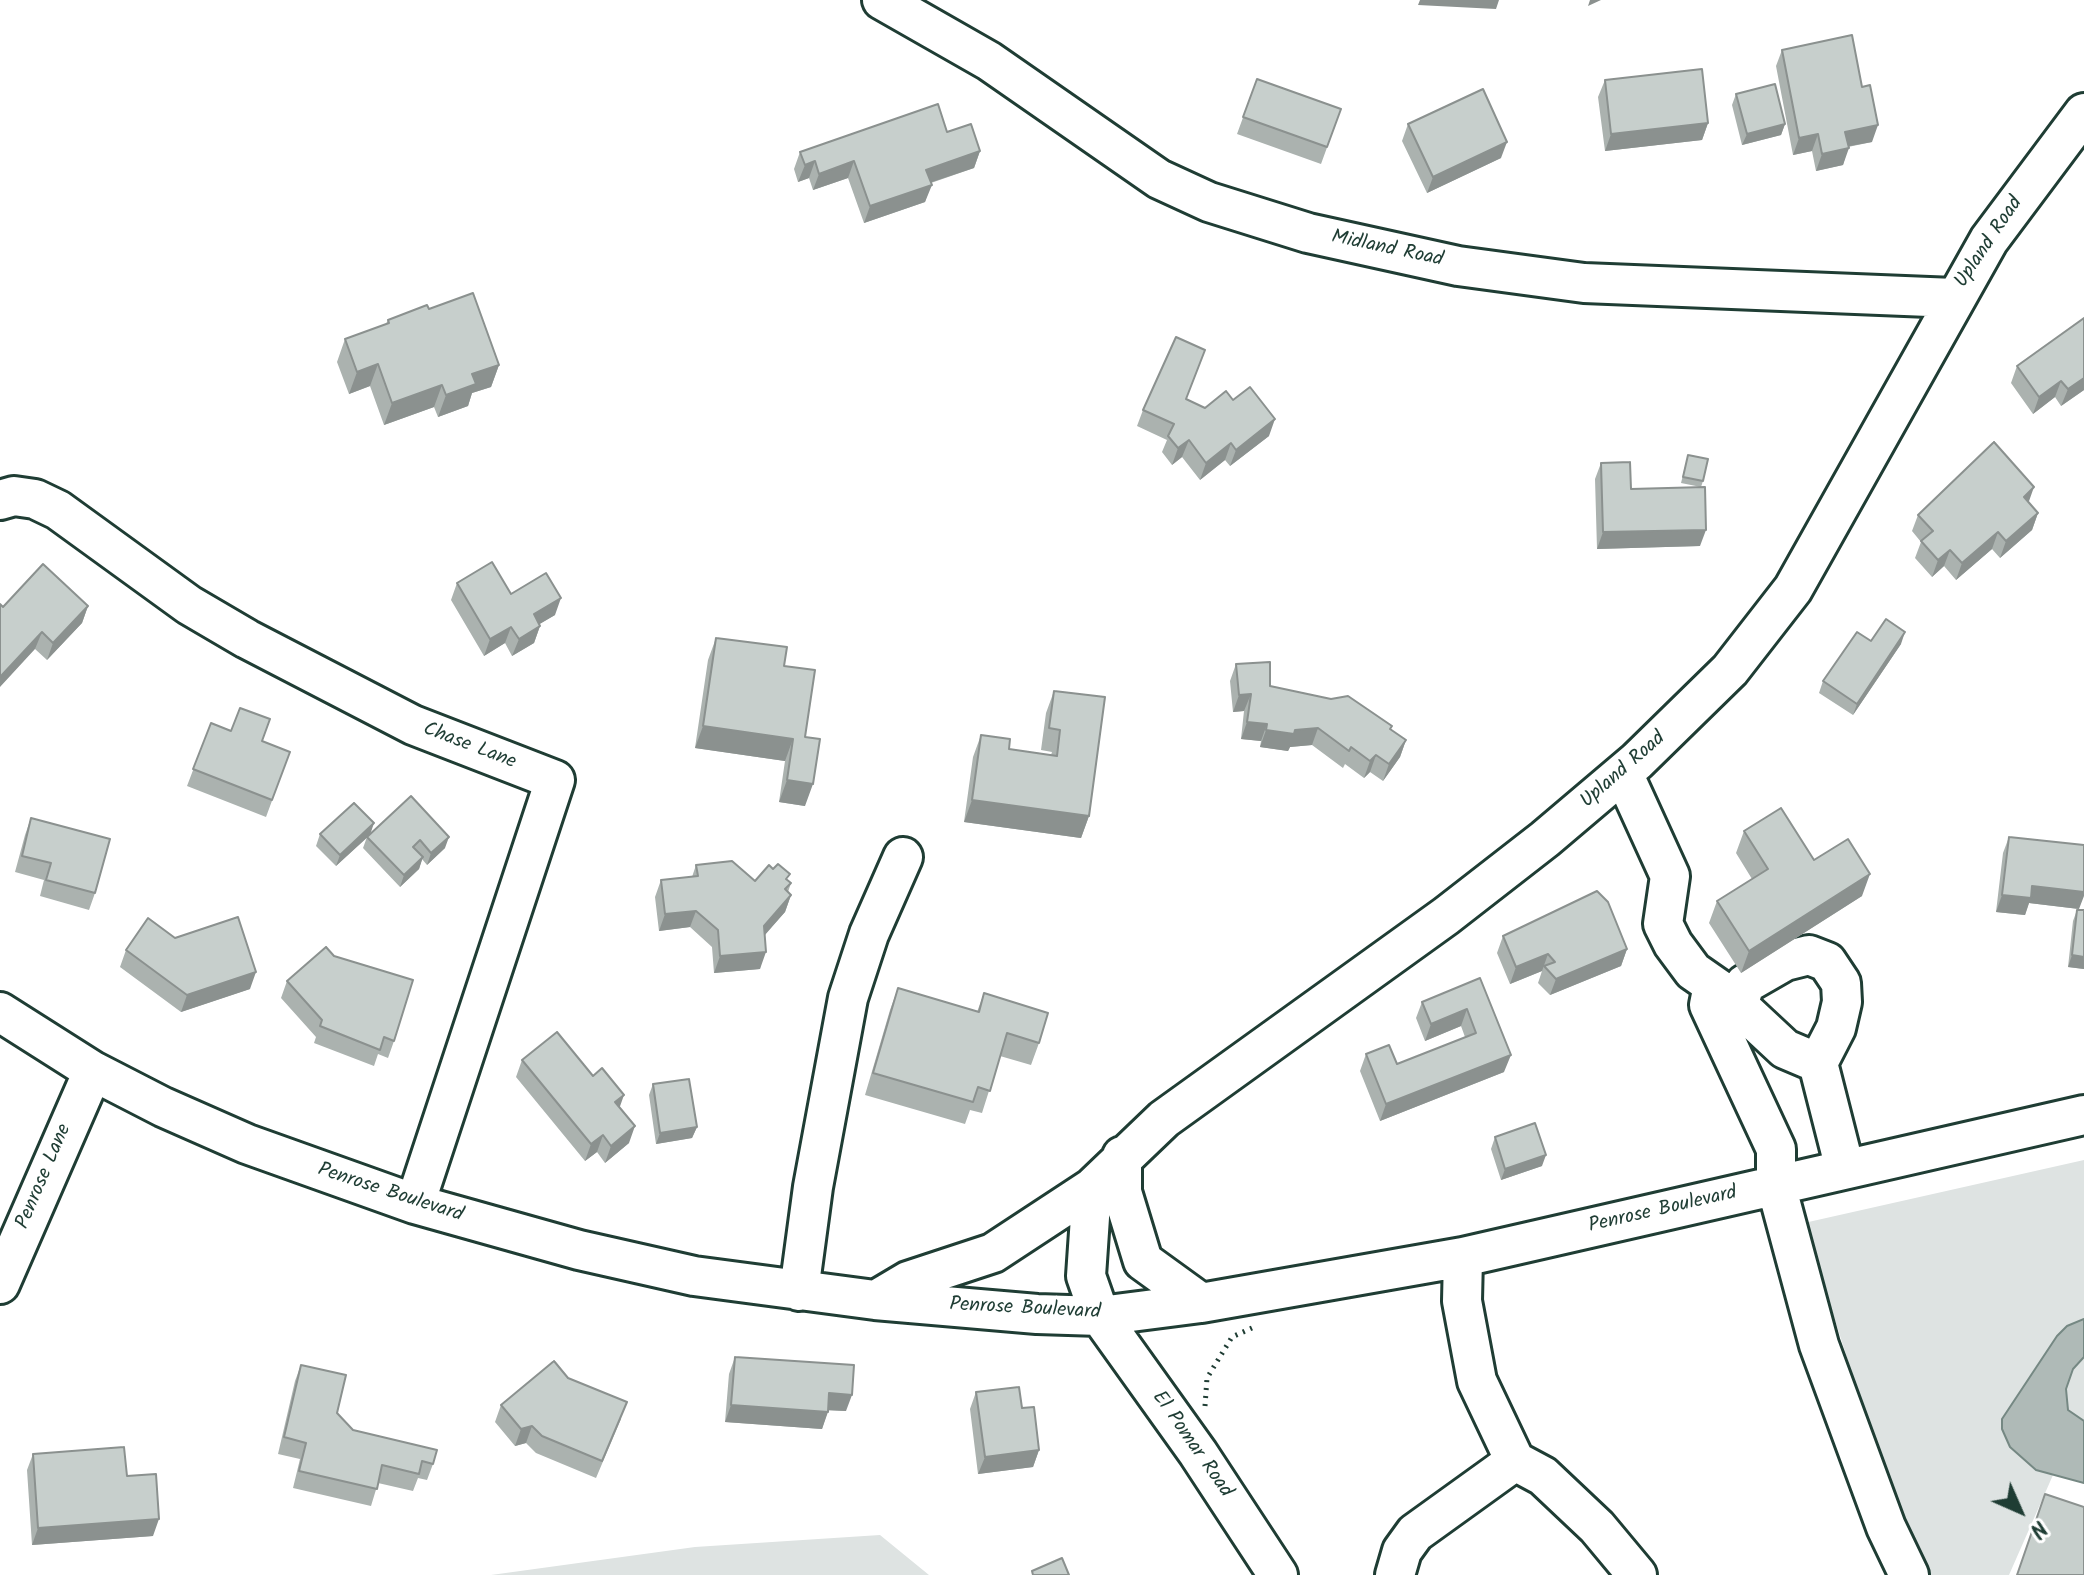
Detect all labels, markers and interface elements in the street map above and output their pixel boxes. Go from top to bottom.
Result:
street label: Upland Road [1951,193,2029,293]
street label: Midland Road [1329,226,1445,274]
street label: Chase Lane [419,718,519,776]
street label: Upland Road [1577,728,1671,814]
street label: Penrose Lane [12,1121,78,1233]
street label: Penrose Boulevard [314,1159,466,1229]
street label: Penrose Boulevard [1587,1182,1739,1240]
street label: Penrose Boulevard [949,1294,1101,1326]
street label: El Pomar Road [1145,1387,1237,1503]
north arrow [1980,1471,2060,1551]
text: N [2020,1511,2055,1546]

